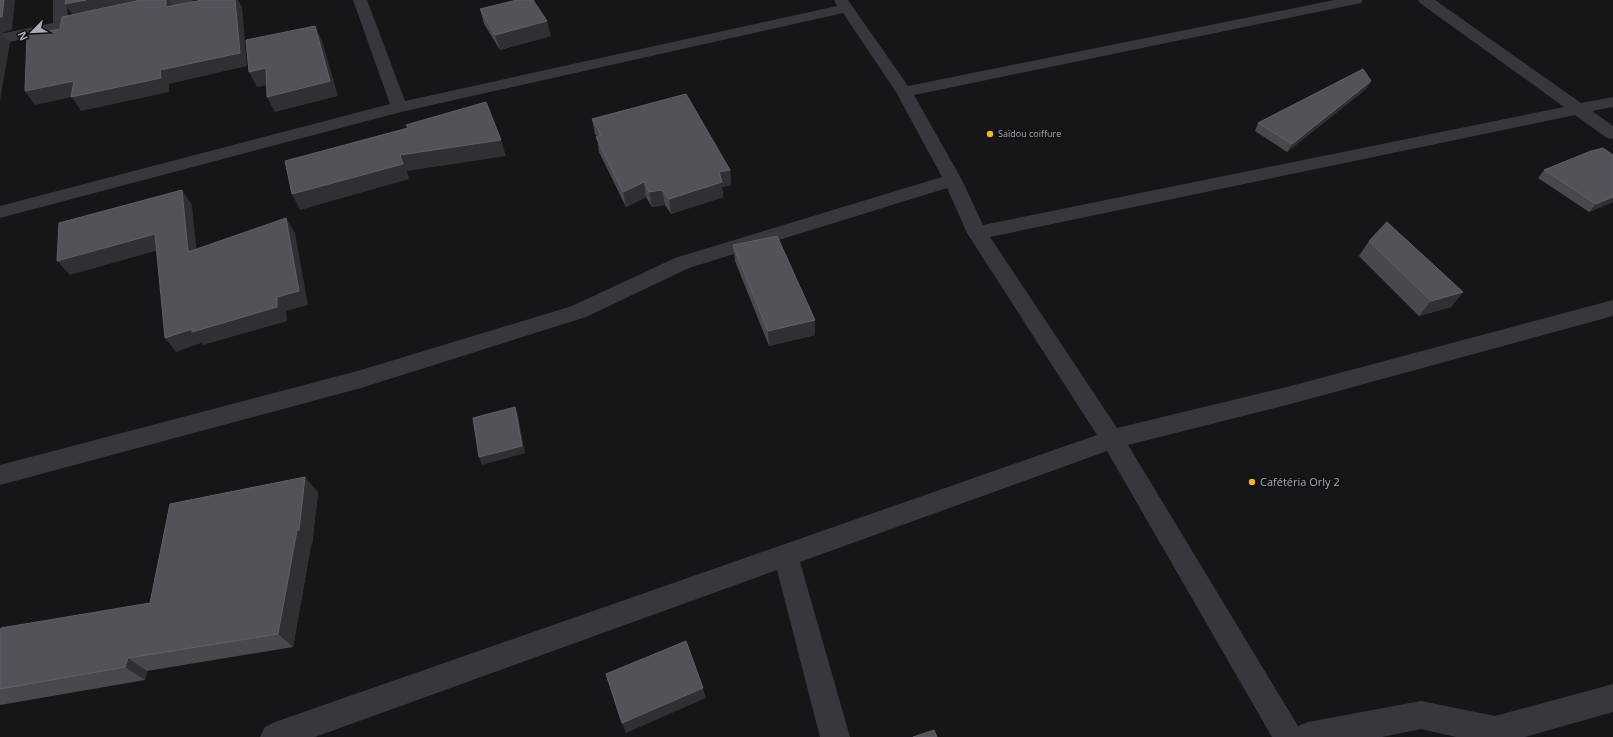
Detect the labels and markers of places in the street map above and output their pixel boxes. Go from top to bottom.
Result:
place label: Saïdou coiffure [998,127,1061,140]
marker: Saïdou coiffure [985,129,995,139]
place label: Cafétéria Orly 2 [1260,474,1340,489]
marker: Cafétéria Orly 2 [1247,477,1257,487]

